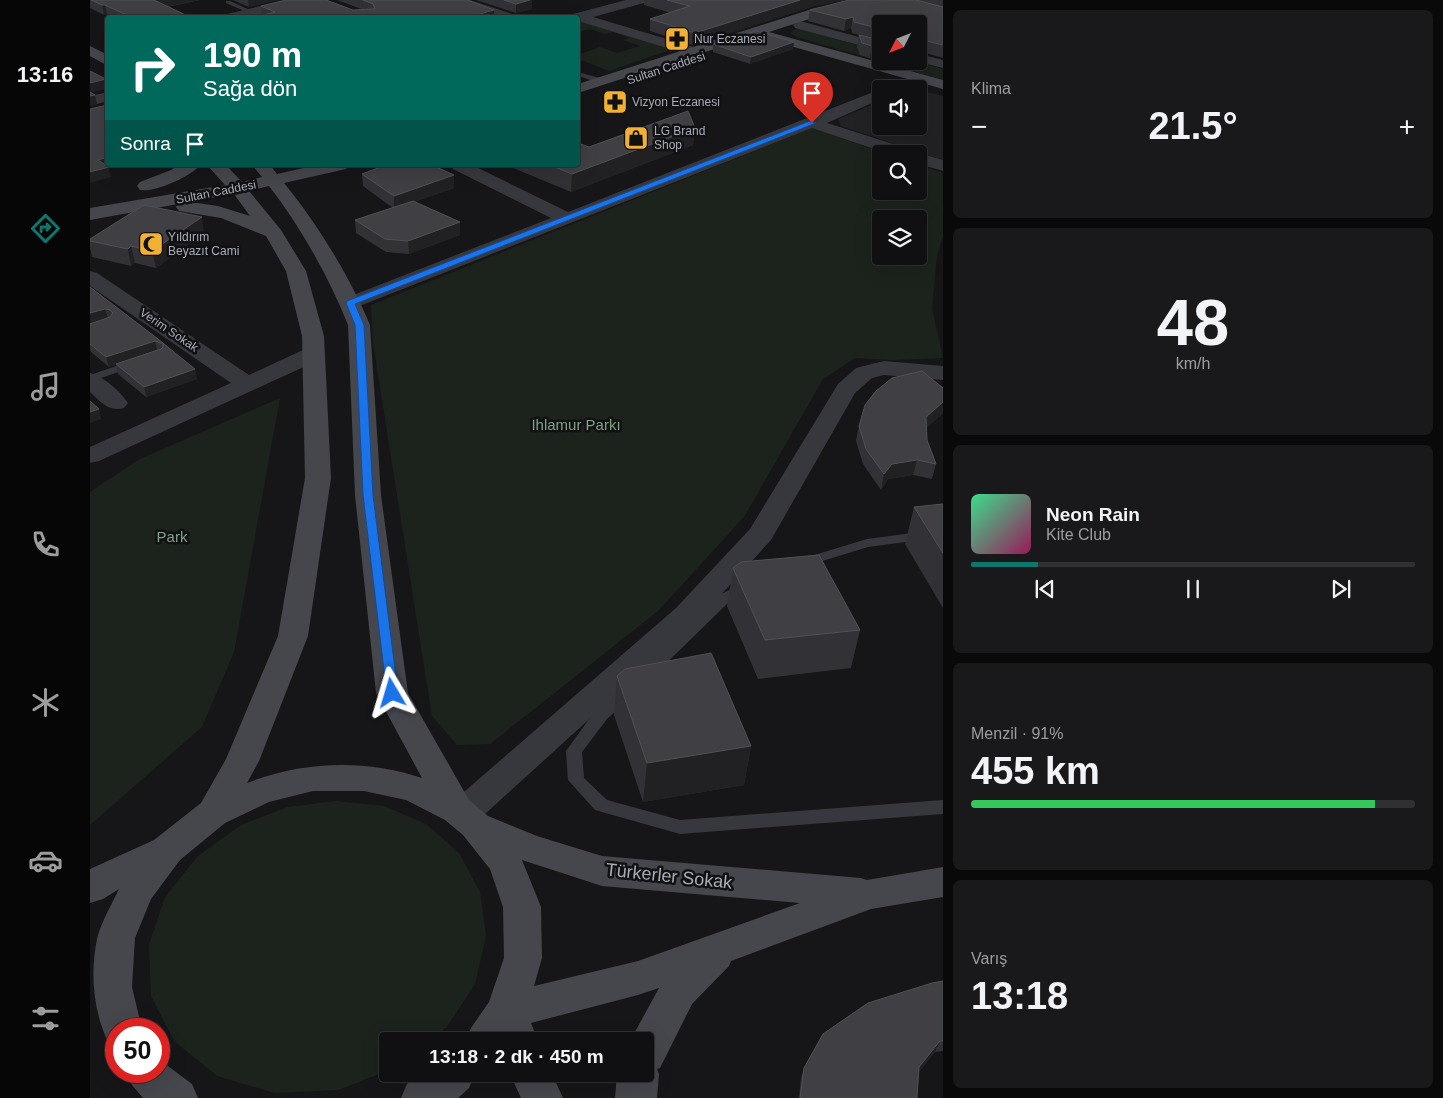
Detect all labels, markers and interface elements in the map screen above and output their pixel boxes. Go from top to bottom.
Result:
north arrow [872,15,928,70]
map controls [872,15,927,265]
pharmacy icon: Nur Eczanesi [664,26,690,52]
place label: Nur Eczanesi [694,32,765,46]
icon: right [120,35,185,100]
text: 190 m [203,35,302,74]
street label: Sultan Caddesi [625,49,707,87]
text: 13:16 [17,62,73,87]
pin [791,72,833,123]
text: Sağa dön [203,76,297,101]
icon: arrive [798,79,826,107]
button: sound [872,80,927,135]
text: Klima [971,80,1011,97]
pharmacy icon: Vizyon Eczanesi [602,89,628,115]
place label: Vizyon Eczanesi [632,95,720,109]
text: 21.5° [1148,105,1238,147]
text: − [971,111,987,142]
text: + [1399,111,1415,142]
place label: LG Brand Shop [654,124,705,152]
shop icon: LG Brand Shop [623,125,649,151]
icon: arrive [181,130,209,158]
text: Sonra [120,133,171,154]
button: search [872,145,927,200]
street label: Sultan Caddesi [175,177,257,207]
button: layers [872,210,927,265]
icon: directions [28,211,63,246]
place label: Yıldırım Beyazıt Cami [168,230,239,258]
mosque icon: Yıldırım Beyazıt Cami [138,231,164,257]
text: 48 [1157,286,1229,359]
street label: Verim Sokak [137,305,202,355]
text: km/h [1176,355,1210,372]
icon: music [28,369,63,404]
park label: Ihlamur Parkı [531,416,621,433]
text: Neon Rain [1046,504,1140,525]
text: Kite Club [1046,526,1111,543]
icon: phone [28,527,63,562]
park label: Park [157,528,188,545]
icon: previous [1031,575,1059,603]
icon: pause [1179,575,1207,603]
icon: next [1327,575,1355,603]
position arrow [365,666,417,718]
icon: climate [28,685,63,720]
text: Menzil · 91% [971,725,1063,742]
text: 455 km [971,750,1100,792]
icon: car [28,843,63,878]
street label: Türkerler Sokak [605,859,734,893]
text: Varış [971,950,1007,967]
text: 13:18 [971,975,1068,1017]
icon: filters [28,1001,63,1036]
speed limit sign: 50 [105,1018,170,1083]
text: 13:18 · 2 dk · 450 m [429,1046,604,1067]

